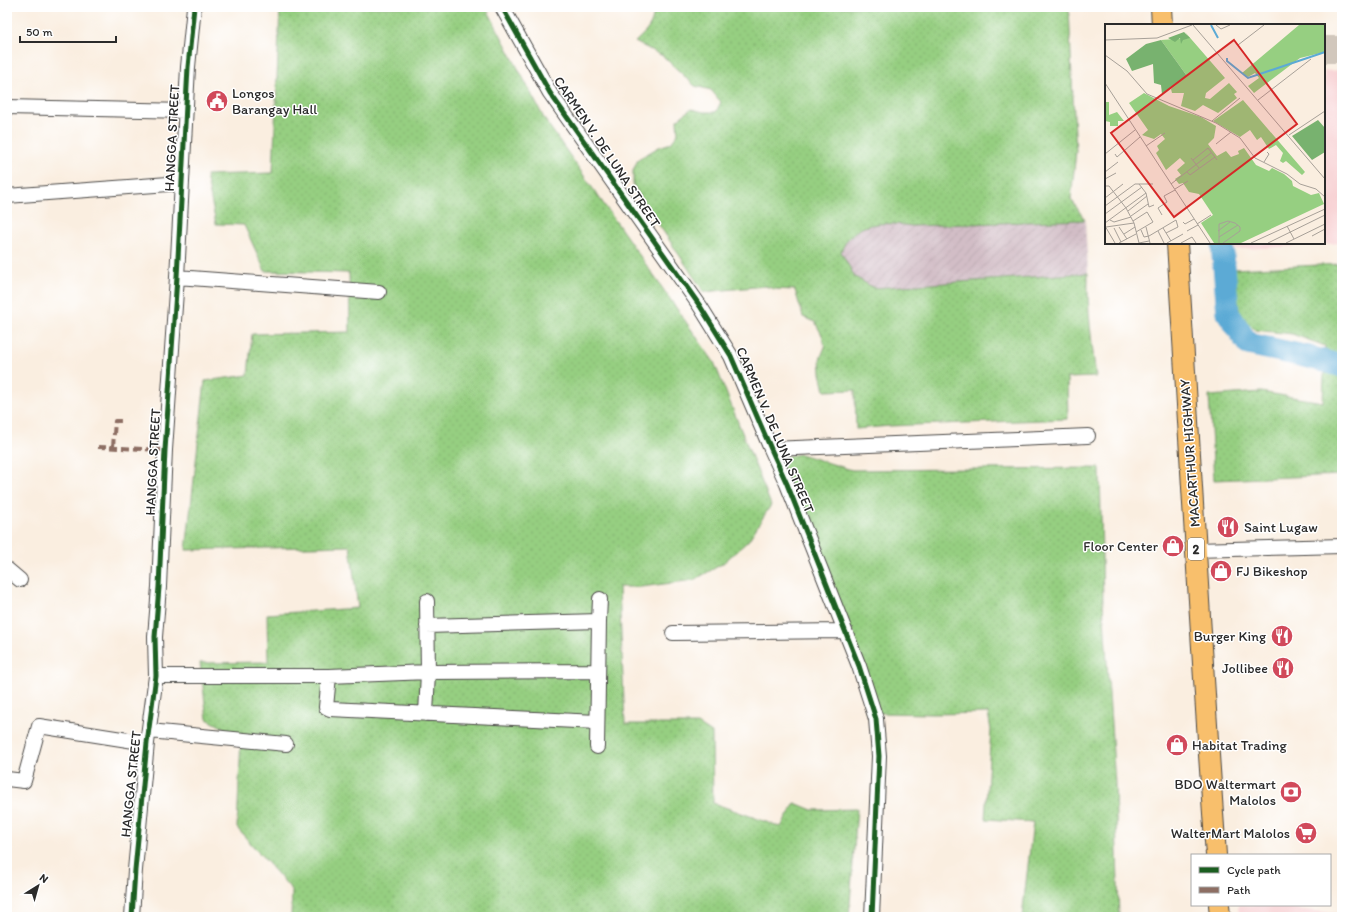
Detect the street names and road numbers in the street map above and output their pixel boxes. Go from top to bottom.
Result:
street label: CARMEN V. DE LUNA STREET [550,73,664,231]
street label: HANGGA STREET [161,84,183,192]
street label: CARMEN V. DE LUNA STREET [732,344,818,516]
street label: MACARTHUR HIGHWAY [1176,378,1204,528]
street label: HANGGA STREET [142,408,164,516]
road number: 2 [1188,538,1204,560]
street label: HANGGA STREET [117,730,145,838]

